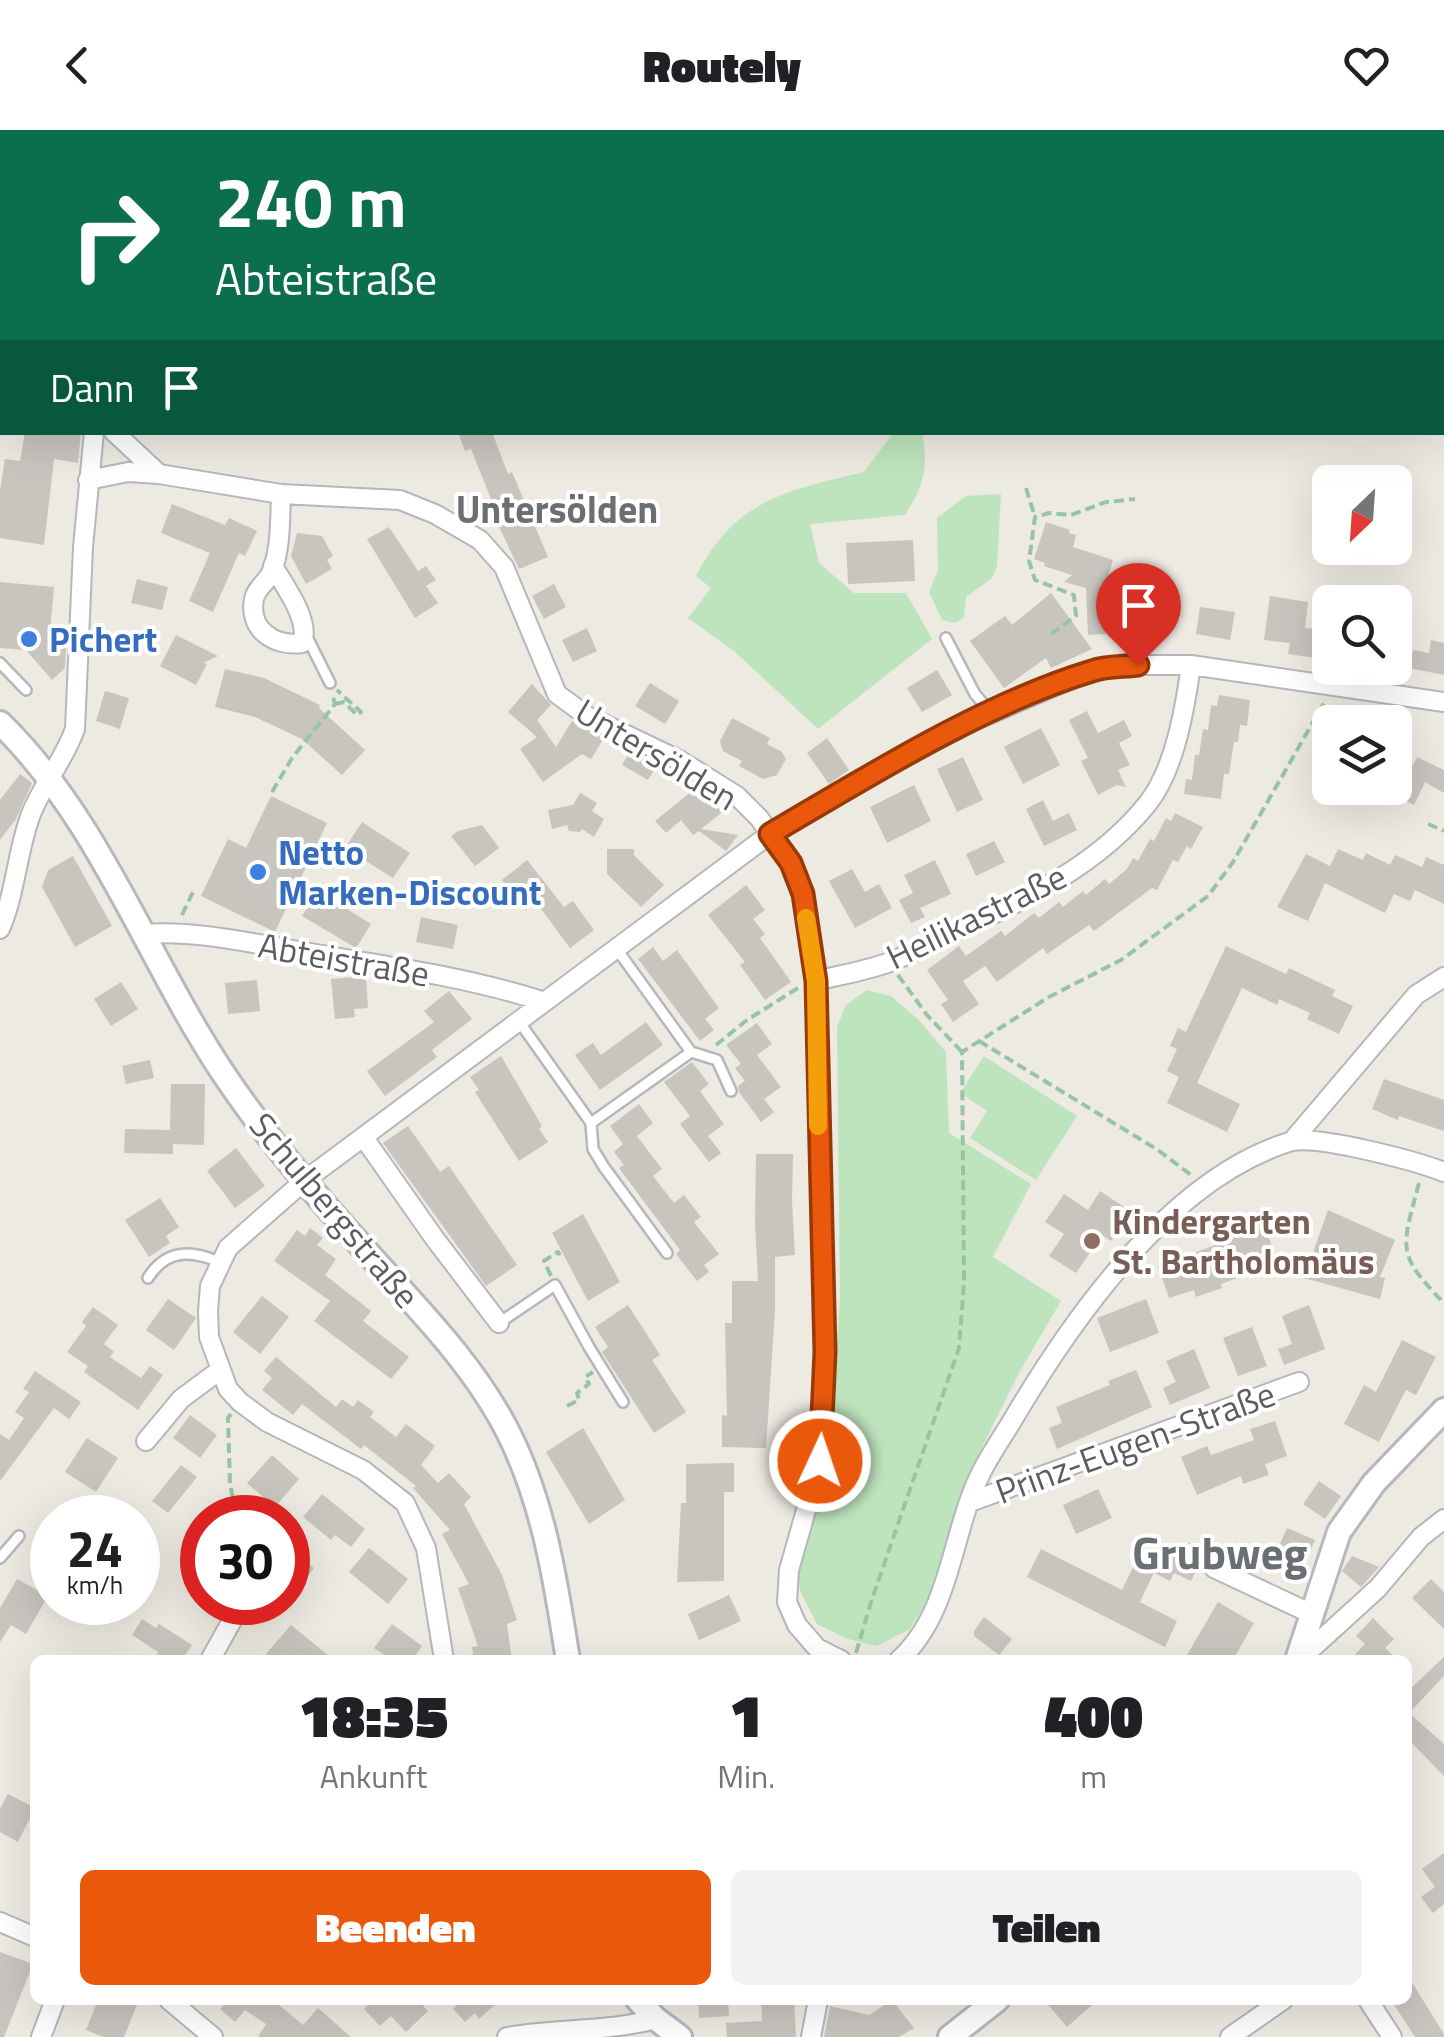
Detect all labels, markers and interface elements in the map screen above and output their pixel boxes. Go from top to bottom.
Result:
text: Routely [643,31,801,99]
icon: back [50,38,105,93]
icon: heart [1339,38,1394,93]
text: 240 m [215,148,407,254]
icon: right [50,170,180,300]
text: Abteistraße [215,244,437,312]
text: Dann [50,359,134,417]
icon: arrive [154,360,209,415]
north arrow [1312,465,1412,565]
map controls [1312,465,1412,805]
district label: Untersölden [456,480,658,538]
pin [1096,563,1181,666]
icon: arrive [1111,578,1166,633]
button: search [1312,585,1412,685]
place label: Pichert [49,612,157,666]
marker: Pichert [18,628,40,650]
street label: Untersölden [565,684,749,824]
button: layers [1312,705,1412,805]
place label: Netto Marken-Discount [278,825,542,919]
street label: Heilikastraße [877,849,1075,983]
marker: Netto Marken-Discount [247,861,269,883]
street label: Abteistraße [254,917,434,1001]
street label: Schulbergstraße [237,1100,433,1320]
place label: Kindergarten St. Bartholomäus [1112,1194,1374,1288]
marker: Kindergarten St. Bartholomäus [1081,1230,1103,1252]
street label: Prinz-Eugen-Straße [987,1366,1283,1518]
position arrow [768,1409,872,1513]
speed limit sign: 30 [180,1495,310,1625]
text: 24 [67,1510,123,1586]
district label: Grubweg [1132,1518,1308,1586]
text: km/h [67,1566,123,1604]
text: 18:35 [299,1669,448,1760]
text: 1 [730,1669,763,1760]
text: 400 [1044,1669,1143,1760]
text: Ankunft [320,1752,427,1800]
text: Min. [717,1752,775,1800]
text: m [1080,1752,1107,1800]
button: Beenden [80,1870,711,1985]
button: Teilen [731,1870,1362,1985]

